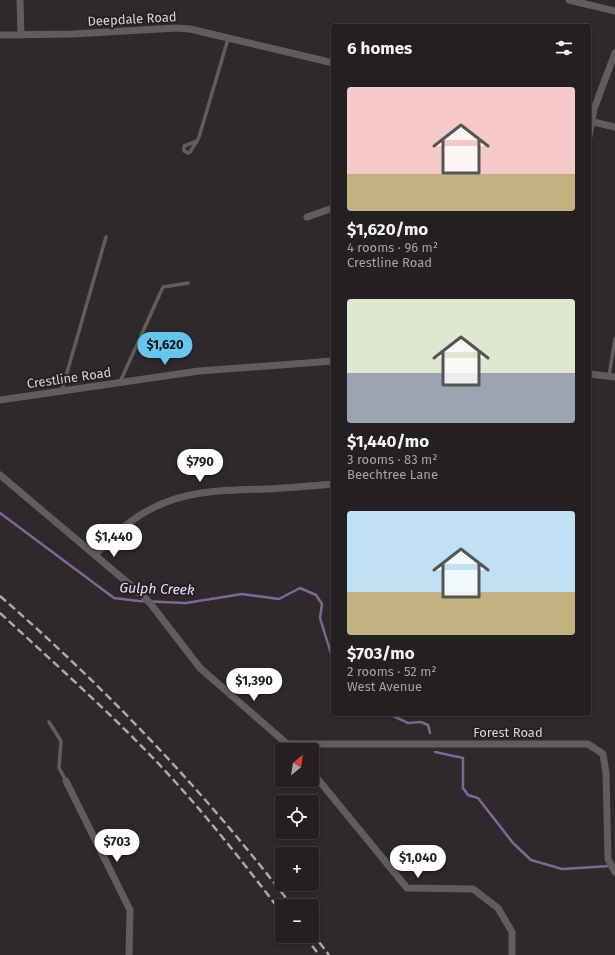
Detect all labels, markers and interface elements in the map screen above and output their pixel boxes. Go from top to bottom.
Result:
street label: Deepdale Road [87,9,177,29]
icon: filters [553,37,575,59]
text: 6 homes [347,38,412,59]
icon: home [425,113,497,185]
text: $1,620/mo [347,219,428,240]
text: 4 rooms · 96 m² [347,240,438,255]
text: Crestline Road [347,255,432,270]
icon: home [425,325,497,397]
pin: $1,620 [132,332,198,366]
text: $1,620 [146,337,184,352]
street label: Crestline Road [26,365,112,391]
text: $1,440/mo [347,431,429,452]
pin: $790 [176,449,224,483]
text: 3 rooms · 83 m² [347,452,437,467]
text: $790 [186,454,214,469]
text: Beechtree Lane [347,467,438,482]
pin: $1,440 [81,524,147,558]
text: $1,440 [95,529,133,544]
icon: home [425,537,497,609]
water label: Gulph Creek [119,579,195,599]
text: $703/mo [347,643,415,664]
text: 2 rooms · 52 m² [347,664,436,679]
pin: $1,390 [221,668,287,702]
text: $1,390 [235,673,273,688]
text: West Avenue [347,679,422,694]
street label: Forest Road [473,725,543,740]
north arrow [275,743,319,787]
map controls [275,743,319,943]
button: locate [275,795,319,839]
pin: $703 [93,829,141,863]
text: $703 [103,834,131,849]
pin: $1,040 [385,845,451,879]
button: + [275,847,319,891]
text: $1,040 [399,850,437,865]
button: − [275,899,319,943]

